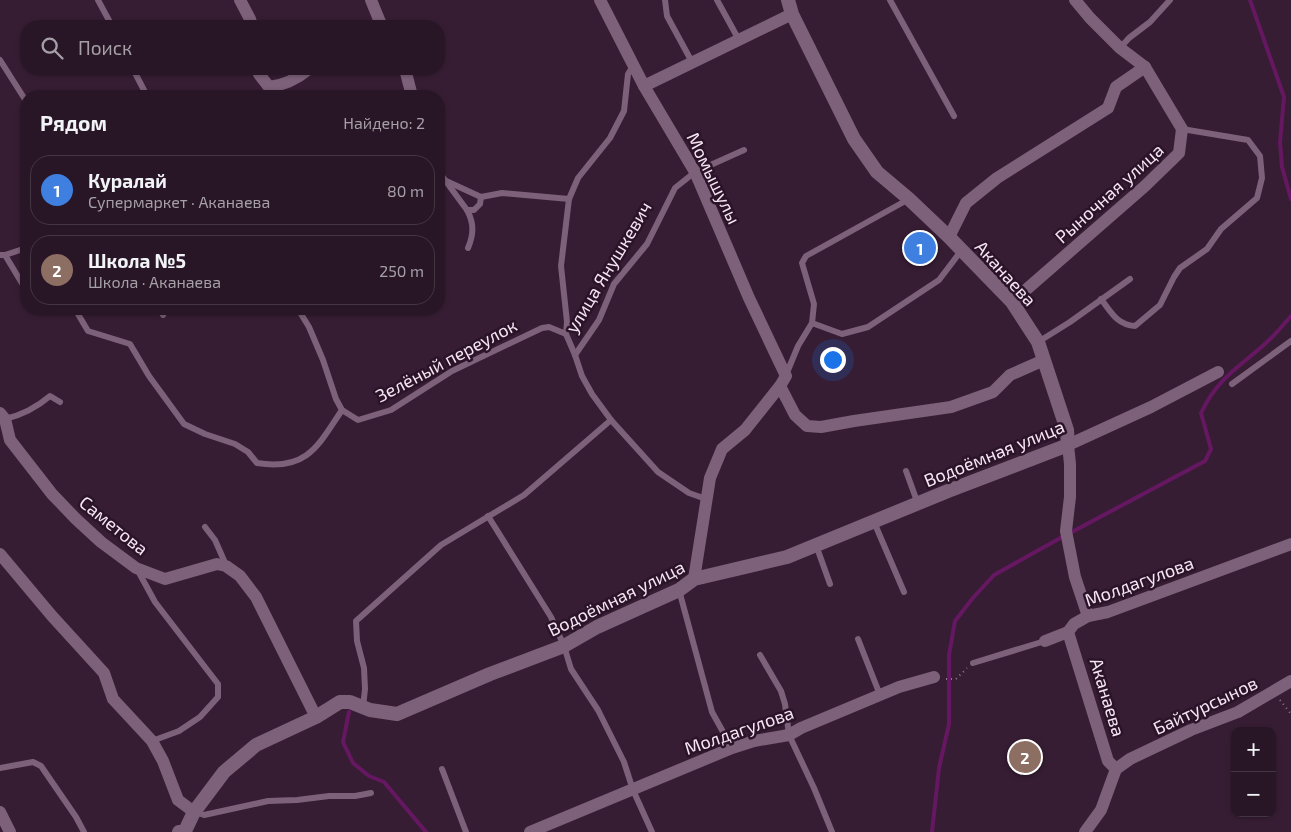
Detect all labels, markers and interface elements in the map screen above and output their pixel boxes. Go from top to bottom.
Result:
search box [20,20,445,75]
icon: search [38,34,66,62]
text: Поиск [78,36,132,59]
text: Рядом [40,110,107,135]
text: Найдено: 2 [343,113,425,132]
street label: Момышулы [682,129,746,227]
street label: Рыночная улица [1050,139,1168,247]
text: Куралай [88,169,167,192]
text: 1 [54,181,60,200]
text: 80 m [387,181,424,200]
text: Супермаркет · Аканаева [88,192,270,211]
street label: улица Янушкевич [560,197,656,337]
pin: 1 [904,229,936,267]
street label: Аканаева [971,236,1041,310]
text: Школа №5 [88,249,186,272]
text: 2 [52,261,62,280]
text: 250 m [379,261,424,280]
text: Школа · Аканаева [88,272,221,291]
street label: Зелёный переулок [372,313,521,407]
your location [820,347,846,373]
street label: Водоёмная улица [921,415,1067,491]
street label: Саметова [75,491,153,559]
street label: Молдагулова [1082,551,1196,611]
street label: Водоёмная улица [544,555,688,641]
street label: Аканаева [1086,655,1130,739]
street label: Байтурсынов [1149,671,1261,739]
street label: Молдагулова [681,701,797,759]
map controls [1231,727,1276,817]
button: + [1231,727,1276,772]
pin: 2 [1009,738,1041,776]
button: − [1231,772,1276,817]

